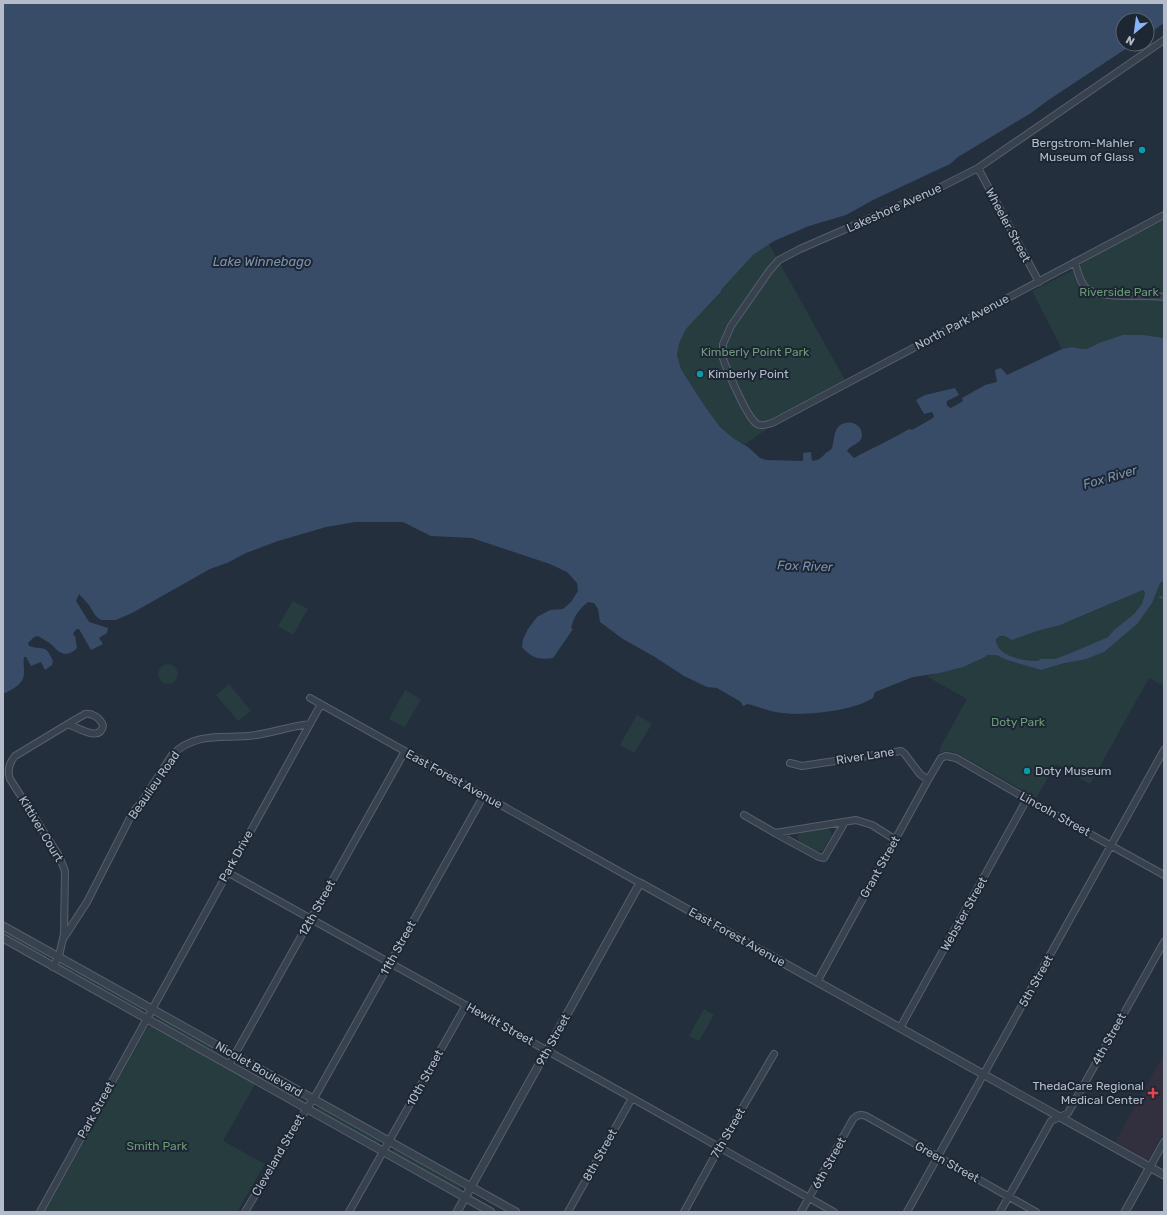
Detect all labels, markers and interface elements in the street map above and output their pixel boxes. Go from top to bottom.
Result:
north arrow [1115,12,1155,52]
text: N [1124,33,1137,48]
place label: Bergstrom-Mahler Museum of Glass [1031,136,1134,164]
marker: Bergstrom-Mahler Museum of Glass [1137,145,1147,155]
street label: Lakeshore Avenue [844,181,944,235]
street label: Wheeler Street [983,186,1034,265]
water label: Lake Winnebago [213,254,311,270]
park label: Riverside Park [1079,285,1159,299]
street label: North Park Avenue [913,291,1012,353]
park label: Kimberly Point Park [701,345,810,359]
place label: Kimberly Point [708,367,789,381]
marker: Kimberly Point [695,369,705,379]
water label: Fox River [1081,462,1140,492]
water label: Fox River [777,558,834,575]
park label: Doty Park [991,715,1046,729]
street label: River Lane [835,744,895,767]
street label: East Forest Avenue [403,747,505,811]
street label: Beaulieu Road [125,748,183,822]
place label: Doty Museum [1035,764,1112,778]
marker: Doty Museum [1022,766,1032,776]
street label: Lincoln Street [1017,789,1093,839]
street label: Kittiver Court [16,794,66,865]
street label: Park Drive [216,828,256,884]
street label: Grant Street [857,833,903,900]
street label: Webster Street [938,874,990,954]
street label: 12th Street [296,877,338,938]
street label: East Forest Avenue [686,905,788,969]
street label: 11th Street [377,918,419,978]
street label: 5th Street [1016,953,1056,1009]
street label: Hewitt Street [464,1000,536,1048]
street label: 4th Street [1089,1010,1129,1067]
street label: 9th Street [533,1012,573,1068]
street label: Nicolet Boulevard [213,1038,305,1100]
street label: 10th Street [404,1047,446,1109]
street label: Park Street [75,1079,117,1141]
place label: ThedaCare Regional Medical Center [1033,1079,1144,1107]
marker: ThedaCare Regional Medical Center [1147,1087,1159,1099]
street label: 7th Street [708,1105,748,1161]
street label: Cleveland Street [249,1111,307,1198]
street label: 8th Street [580,1126,620,1183]
street label: 6th Street [809,1134,849,1191]
park label: Smith Park [127,1139,188,1153]
street label: Green Street [913,1139,982,1185]

